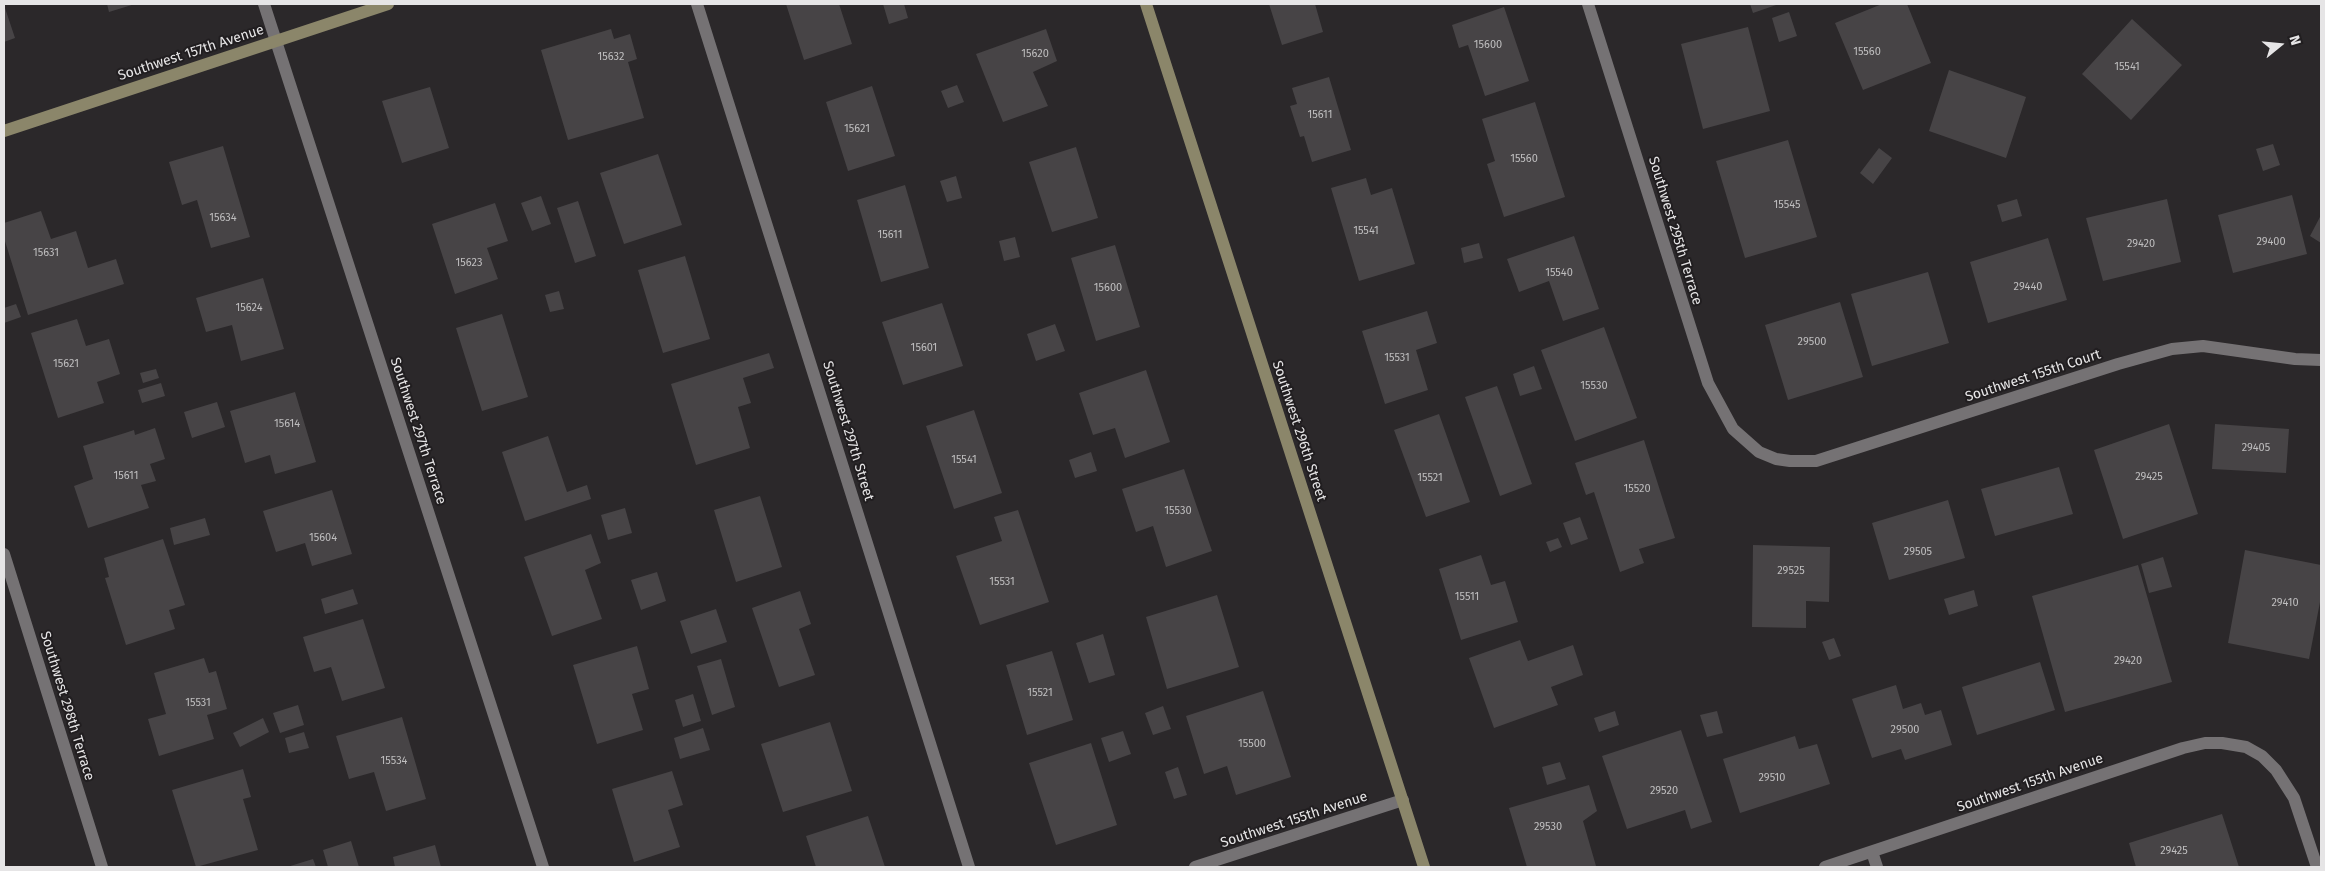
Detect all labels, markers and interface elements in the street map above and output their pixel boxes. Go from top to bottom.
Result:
north arrow [2255,20,2305,70]
street label: Southwest 157th Avenue [116,21,266,85]
text: N [2285,34,2304,47]
house number: 15600 [1474,38,1502,52]
house number: 15560 [1853,45,1881,59]
house number: 15620 [1021,47,1049,61]
house number: 15632 [598,50,624,64]
house number: 15541 [2114,60,2140,74]
house number: 15611 [1308,108,1332,122]
house number: 15621 [844,122,870,136]
house number: 15560 [1510,152,1538,166]
street label: Southwest 295th Terrace [1644,155,1706,307]
house number: 15545 [1774,198,1800,212]
house number: 15634 [209,211,237,225]
house number: 15541 [1353,224,1379,238]
house number: 15611 [878,228,902,242]
house number: 29400 [2256,235,2286,249]
house number: 29420 [2127,237,2155,251]
house number: 15631 [33,246,59,260]
house number: 15623 [456,256,482,270]
house number: 15540 [1545,266,1573,280]
house number: 29440 [2014,280,2042,294]
house number: 15600 [1094,281,1122,295]
house number: 15624 [235,301,263,315]
house number: 29500 [1798,335,1826,349]
house number: 15601 [911,341,937,355]
street label: Southwest 155th Court [1963,346,2103,406]
house number: 15531 [1384,351,1410,365]
street label: Southwest 297th Terrace [386,355,450,507]
house number: 15621 [53,357,79,371]
street label: Southwest 297th Street [819,359,877,503]
street label: Southwest 296th Street [1268,359,1330,503]
house number: 15530 [1580,379,1608,393]
house number: 15614 [274,417,300,431]
house number: 29405 [2242,441,2270,455]
house number: 15541 [951,453,977,467]
house number: 15611 [114,469,138,483]
house number: 29425 [2135,470,2163,484]
house number: 15521 [1417,471,1443,485]
house number: 15520 [1623,482,1651,496]
house number: 15530 [1164,504,1192,518]
house number: 15604 [309,531,337,545]
house number: 29505 [1904,545,1932,559]
house number: 29525 [1777,564,1805,578]
house number: 15531 [989,575,1015,589]
house number: 15511 [1455,590,1479,604]
house number: 29410 [2271,596,2299,610]
street label: Southwest 298th Terrace [36,629,98,783]
house number: 29420 [2114,654,2142,668]
house number: 15521 [1027,686,1053,700]
house number: 15531 [185,696,211,710]
house number: 29500 [1891,723,1919,737]
house number: 15500 [1238,737,1266,751]
street label: Southwest 155th Avenue [1955,750,2105,816]
house number: 15534 [381,754,407,768]
house number: 29510 [1759,771,1785,785]
house number: 29520 [1650,784,1678,798]
street label: Southwest 155th Avenue [1218,788,1370,852]
house number: 29530 [1534,820,1562,834]
house number: 29425 [2160,844,2188,858]

